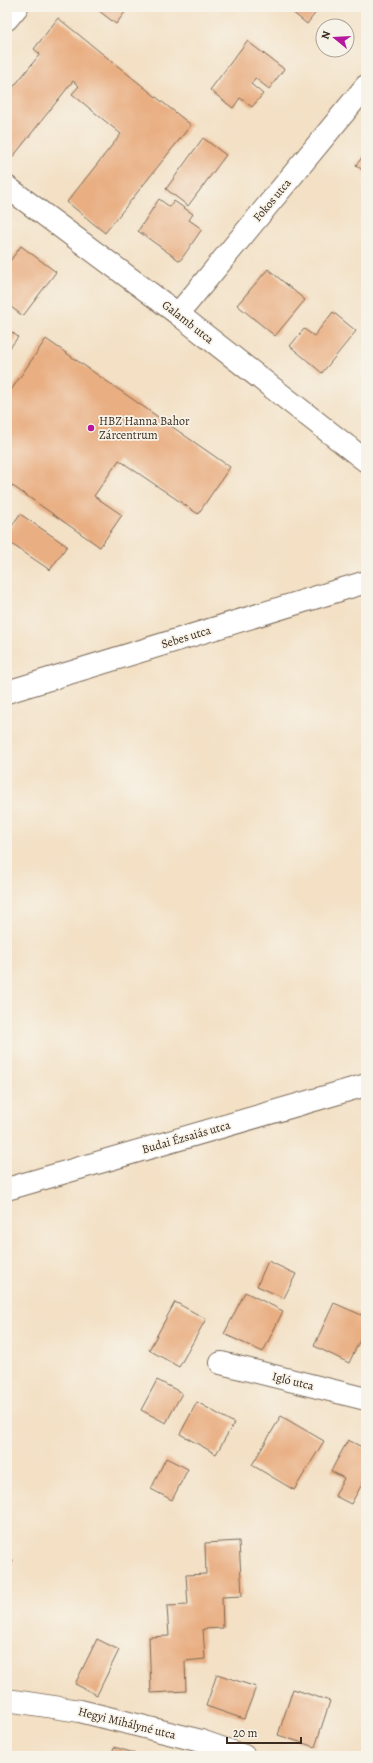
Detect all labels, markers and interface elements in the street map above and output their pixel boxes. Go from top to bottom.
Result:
north arrow [315,18,355,58]
text: N [318,29,334,41]
street label: Fokos utca [249,175,295,225]
street label: Galamb utca [159,297,217,347]
place label: HBZ Hanna Bahor Zárcentrum [99,413,190,443]
marker: HBZ Hanna Bahor Zárcentrum [86,423,96,433]
street label: Sebes utca [159,622,213,652]
street label: Budai Ézsaiás utca [140,1117,233,1157]
street label: Igló utca [270,1368,316,1394]
street label: Hegyi Mihályné utca [76,1703,178,1743]
scale bar [227,1719,301,1745]
text: 20 m [233,1725,257,1741]

